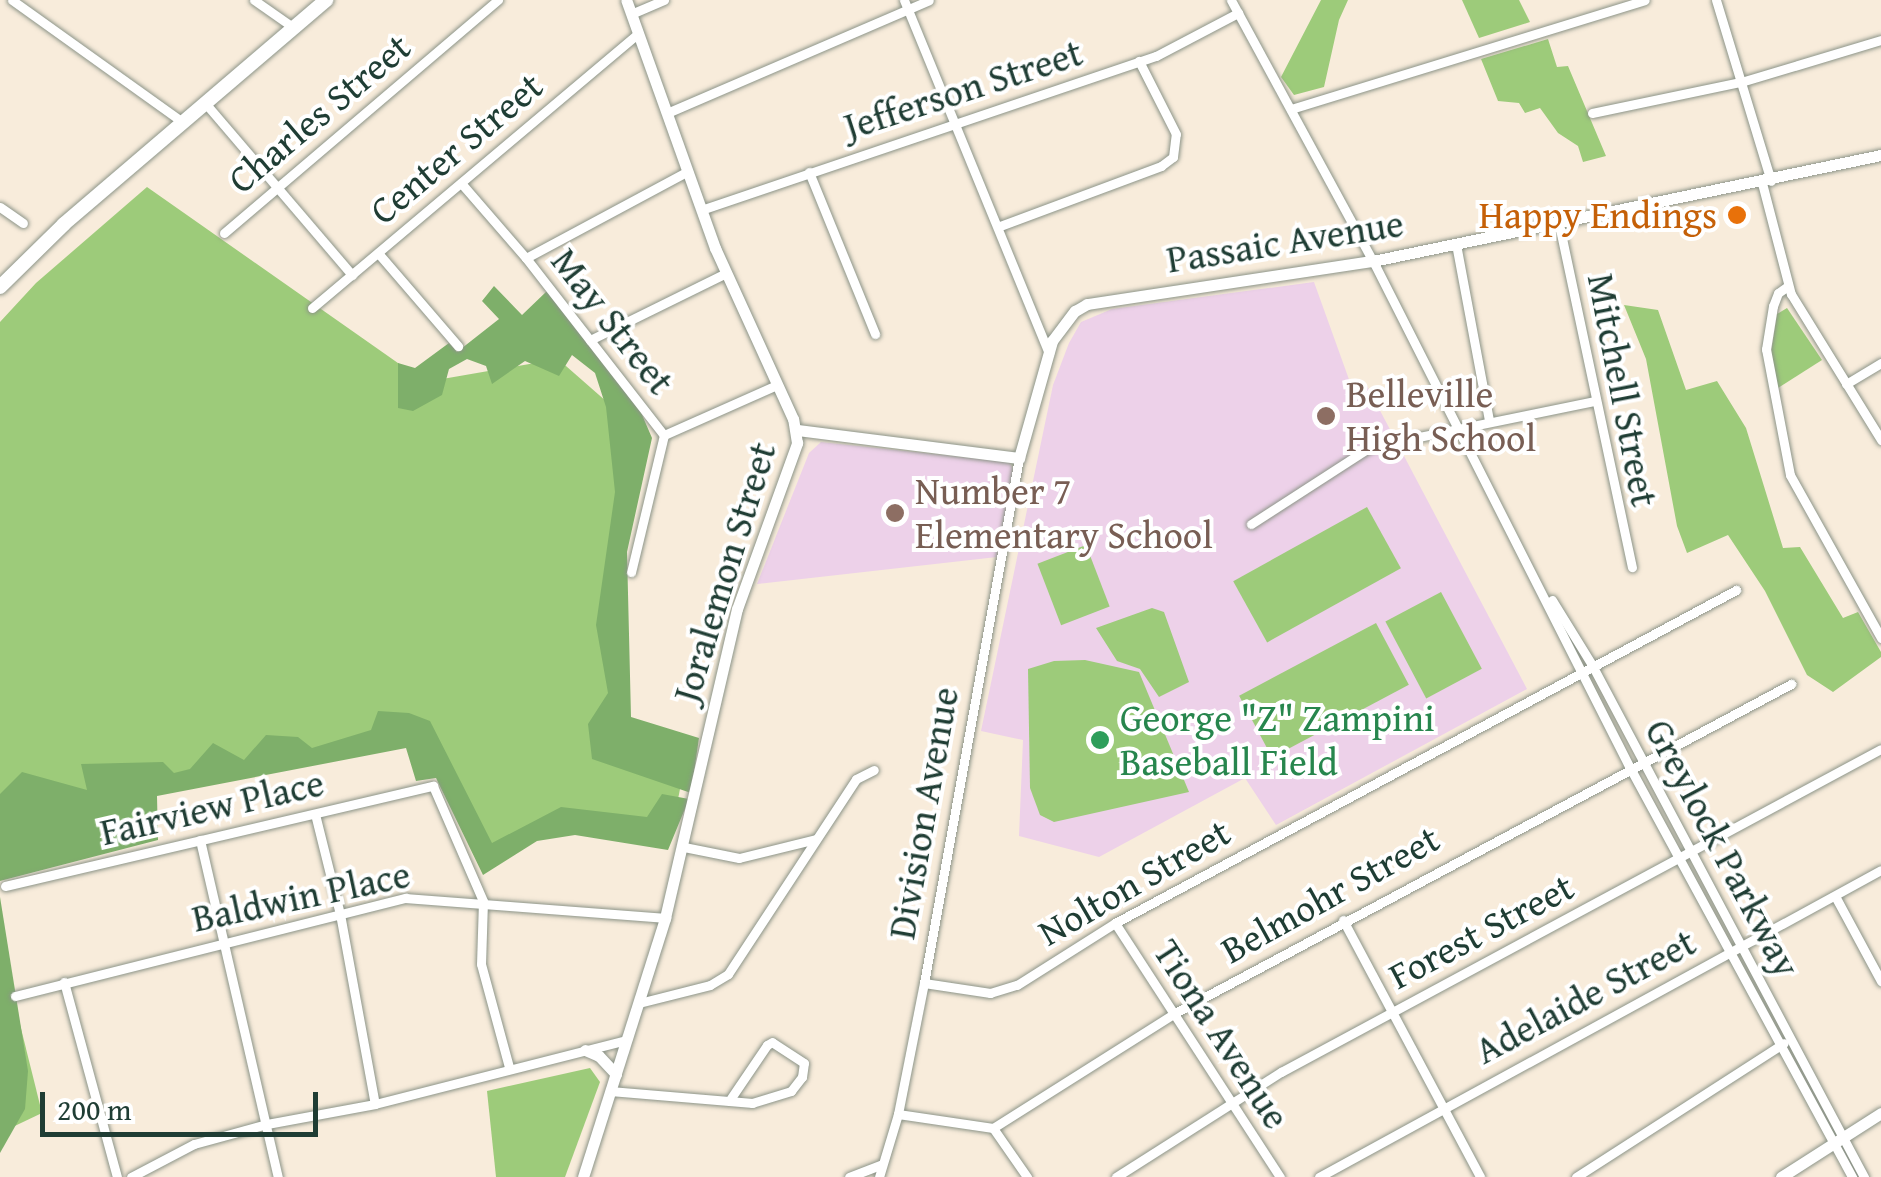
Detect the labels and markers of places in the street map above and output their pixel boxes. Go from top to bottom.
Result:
place label: Happy Endings [1479,192,1717,238]
marker: Happy Endings [1726,204,1748,226]
place label: Belleville High School [1346,371,1536,460]
marker: Belleville High School [1315,405,1337,427]
place label: Number 7 Elementary School [915,468,1213,558]
marker: Number 7 Elementary School [884,502,906,524]
place label: George "Z" Zampini Baseball Field [1120,695,1435,784]
marker: George "Z" Zampini Baseball Field [1089,729,1111,751]

